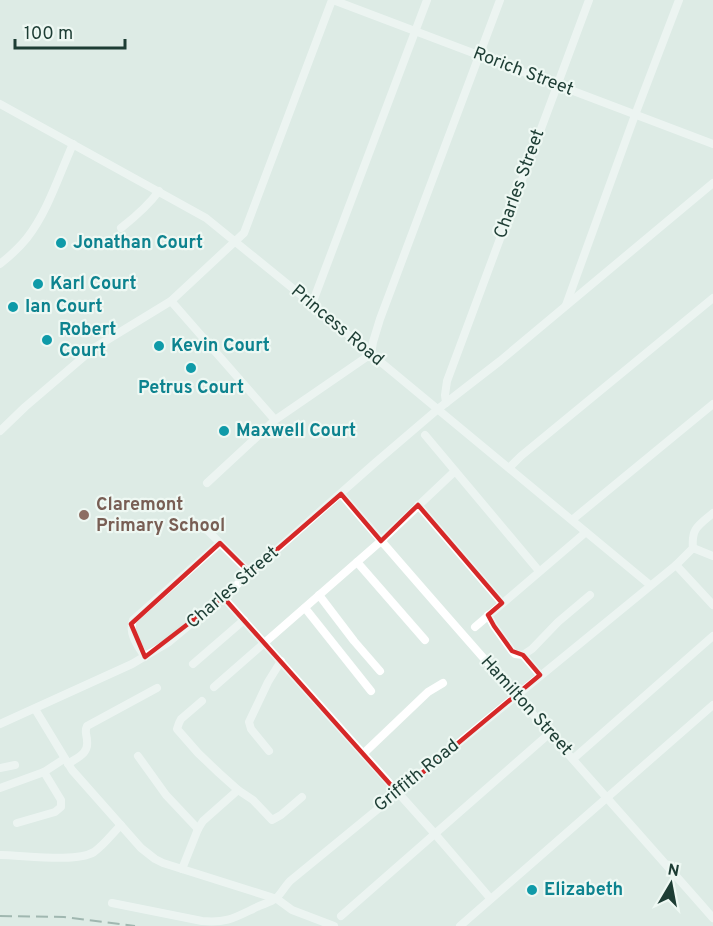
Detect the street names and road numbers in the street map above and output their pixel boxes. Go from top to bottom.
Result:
street label: Rorich Street [469,42,577,102]
street label: Charles Street [490,126,550,242]
street label: Princess Road [286,280,388,372]
street label: Charles Street [182,542,284,634]
street label: Hamilton Street [475,651,577,761]
street label: Griffith Road [370,735,464,817]

